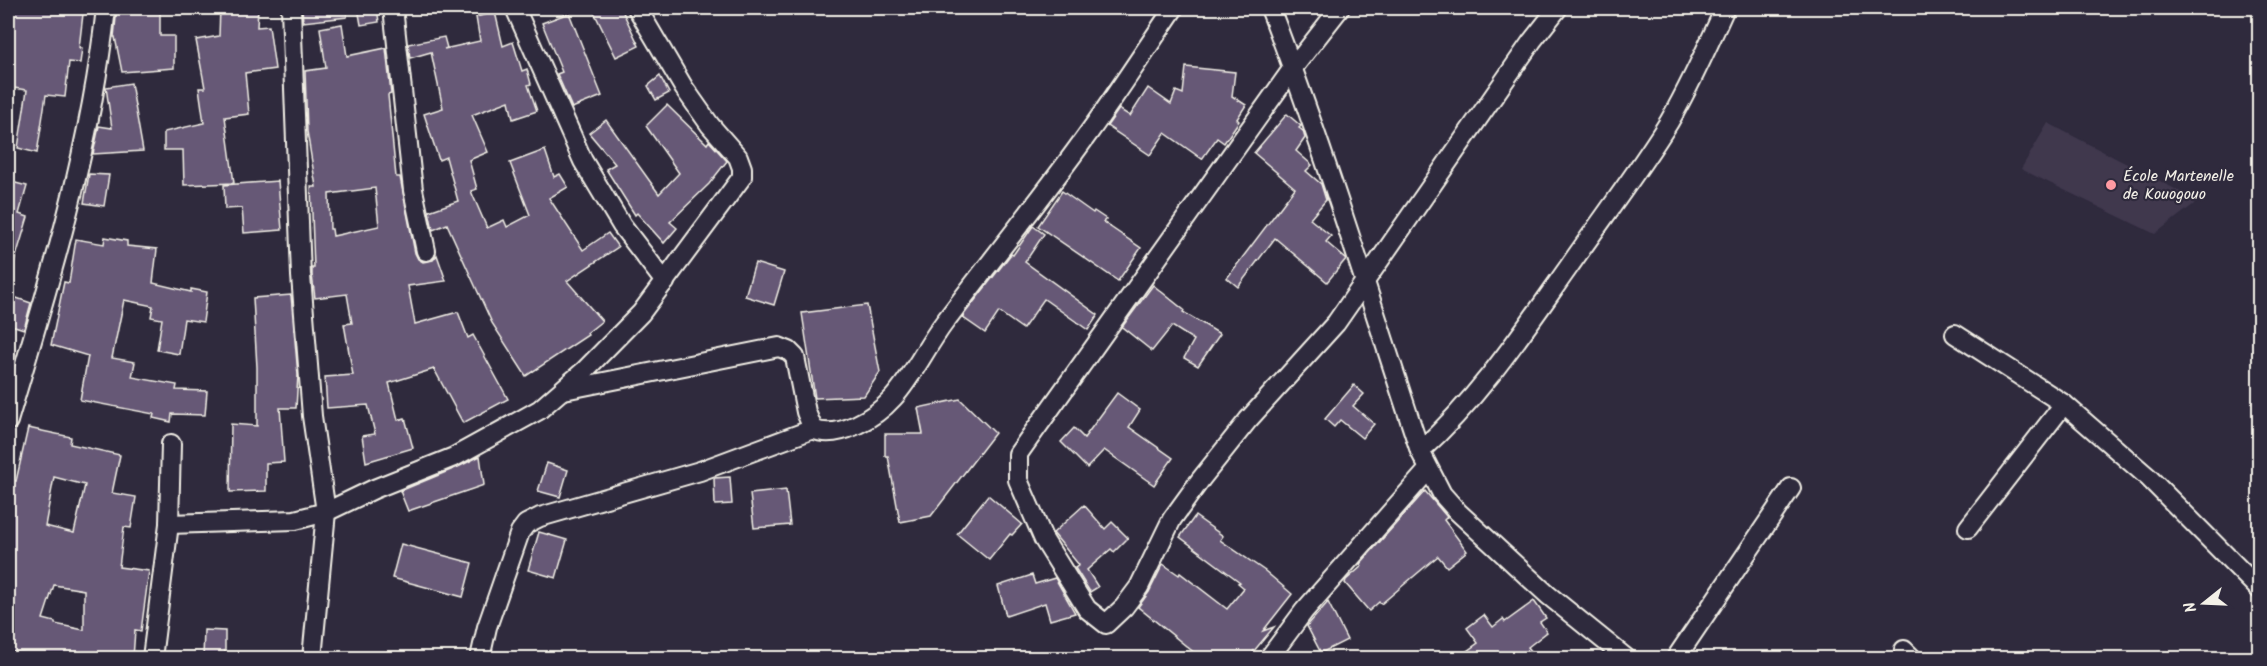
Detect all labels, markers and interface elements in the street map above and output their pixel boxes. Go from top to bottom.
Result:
place label: École Martenelle de Kouogouo [2123,164,2234,207]
marker: École Martenelle de Kouogouo [2104,178,2118,192]
north arrow [2174,573,2234,633]
text: N [2178,599,2205,616]

